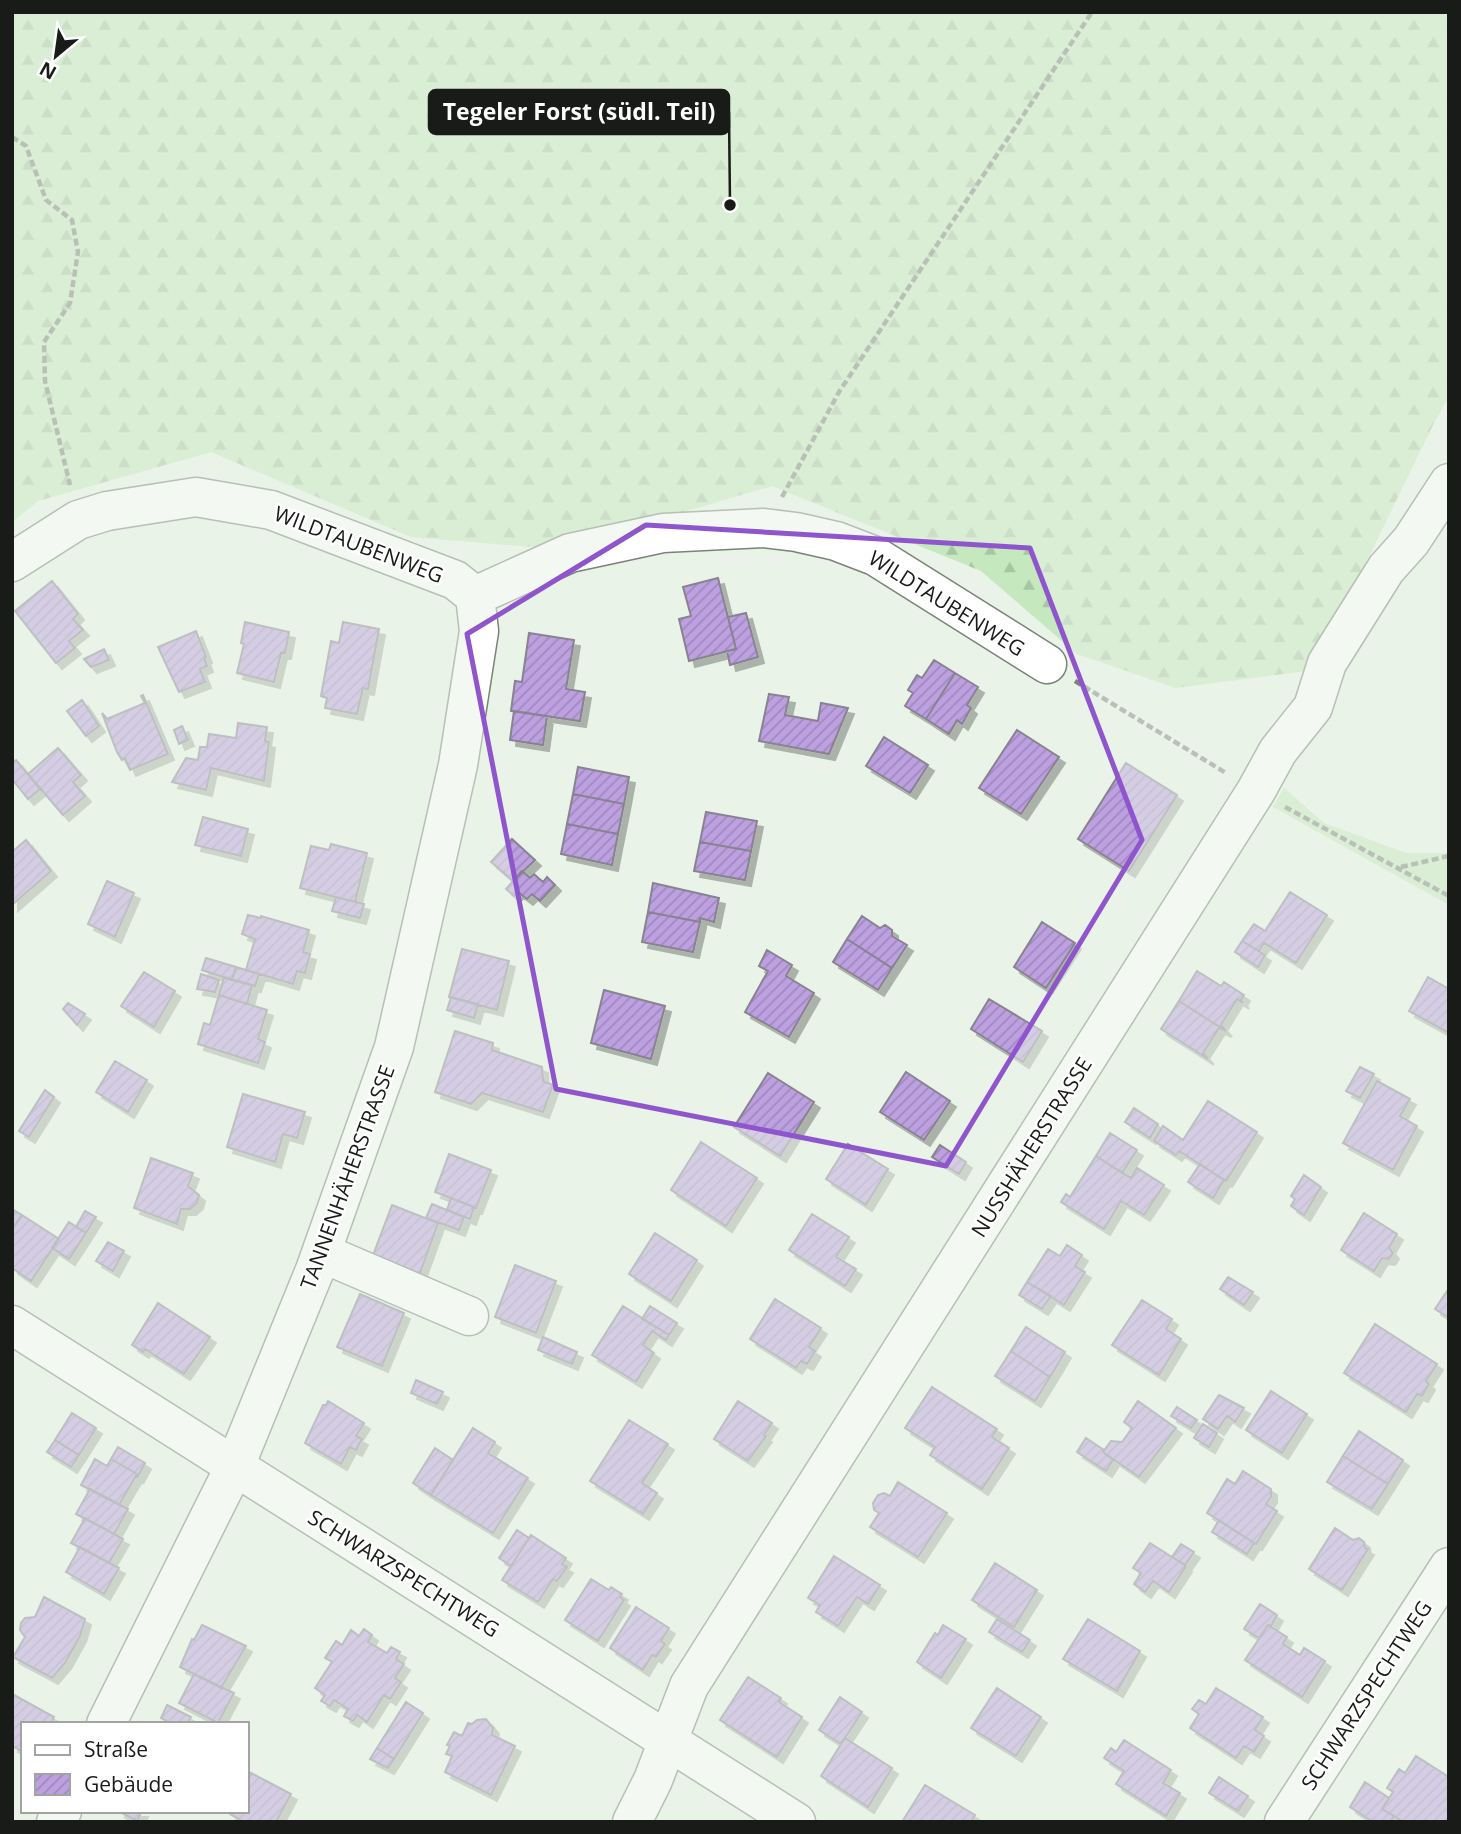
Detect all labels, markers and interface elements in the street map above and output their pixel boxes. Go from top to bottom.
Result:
north arrow [21,21,91,91]
text: N [35,56,61,86]
callout: Tegeler Forst (südl. Teil) [429,90,729,134]
text: Tegeler Forst (südl. Teil) [443,95,715,127]
street label: WILDTAUBENWEG [270,499,448,589]
street label: WILDTAUBENWEG [864,544,1030,662]
street label: NUSSHÄHERSTRASSE [964,1052,1098,1242]
street label: TANNENHÄHERSTRASSE [293,1061,401,1293]
street label: SCHWARZSPECHTWEG [303,1503,505,1643]
street label: SCHWARZSPECHTWEG [1294,1595,1438,1795]
legend [21,1722,248,1813]
text: Straße [84,1735,148,1763]
text: Gebäude [84,1770,173,1798]

